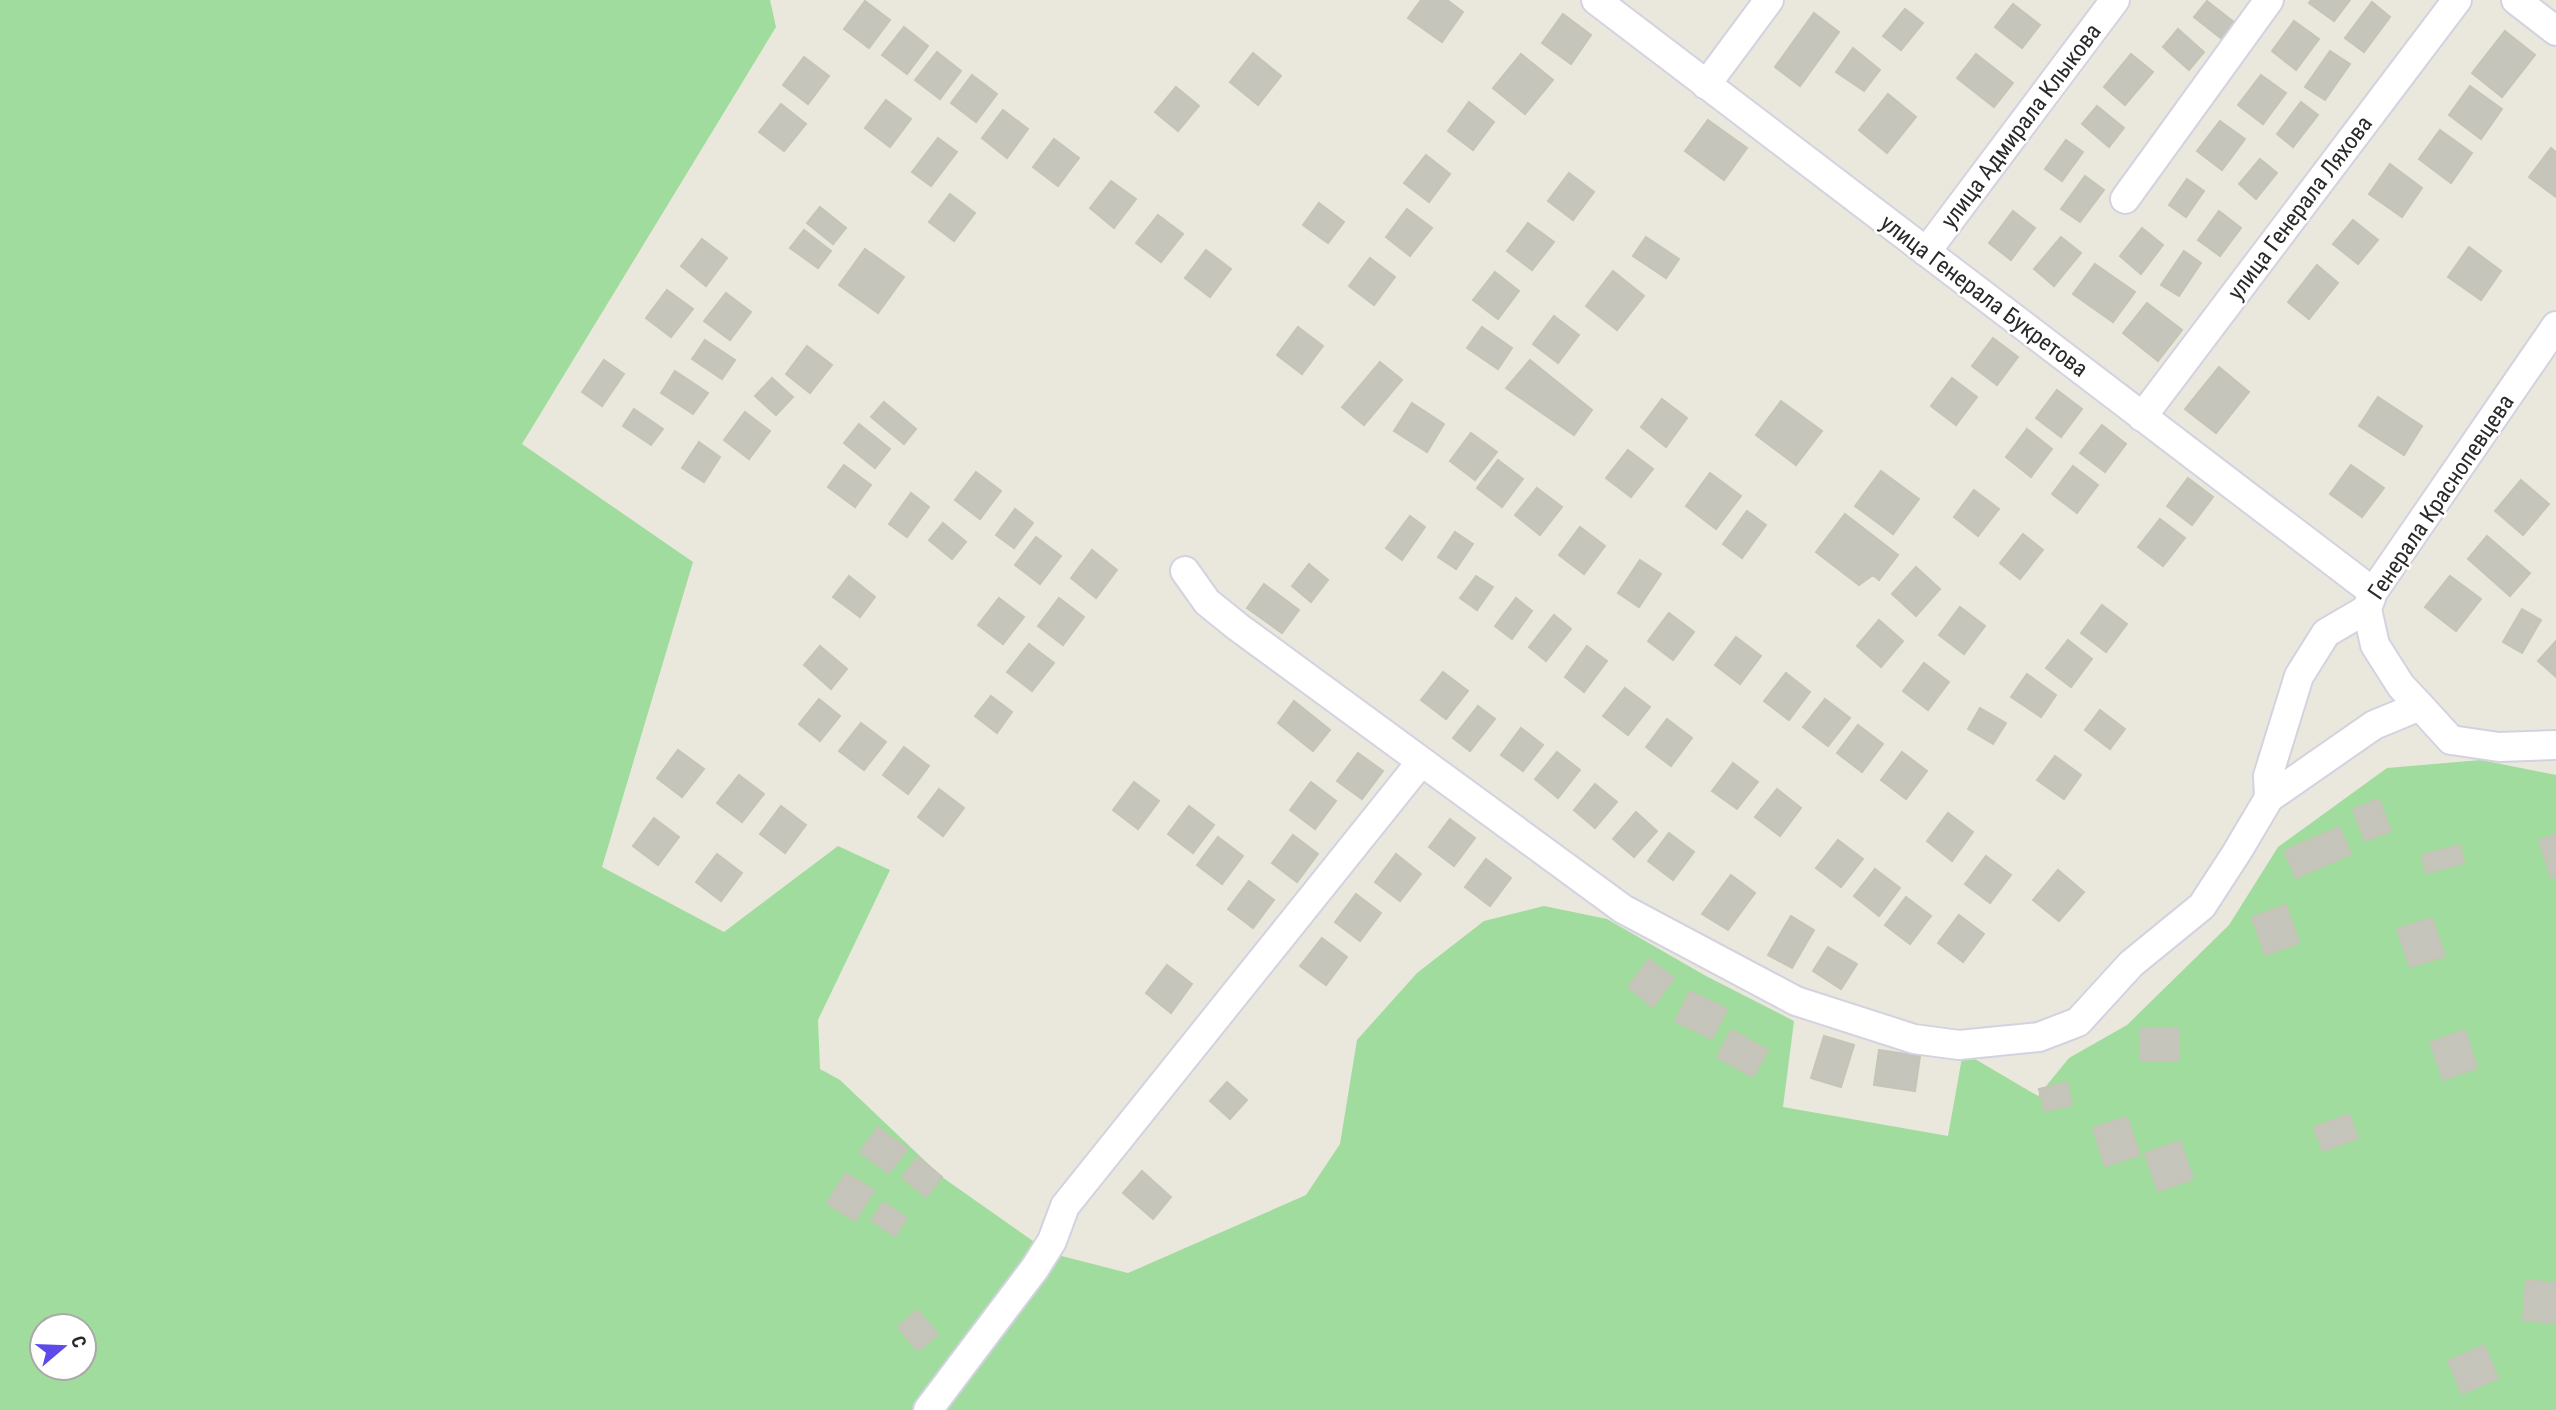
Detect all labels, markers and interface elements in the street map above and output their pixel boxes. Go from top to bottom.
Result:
street label: улица Адмирала Клыкова [1935,19,2107,233]
street label: улица Генерала Ляхова [2222,111,2378,305]
street label: улица Генерала Букретова [1875,209,2093,383]
street label: Генерала Краснопевцева [2362,389,2520,605]
north arrow [28,1312,98,1382]
text: С [66,1333,91,1351]

